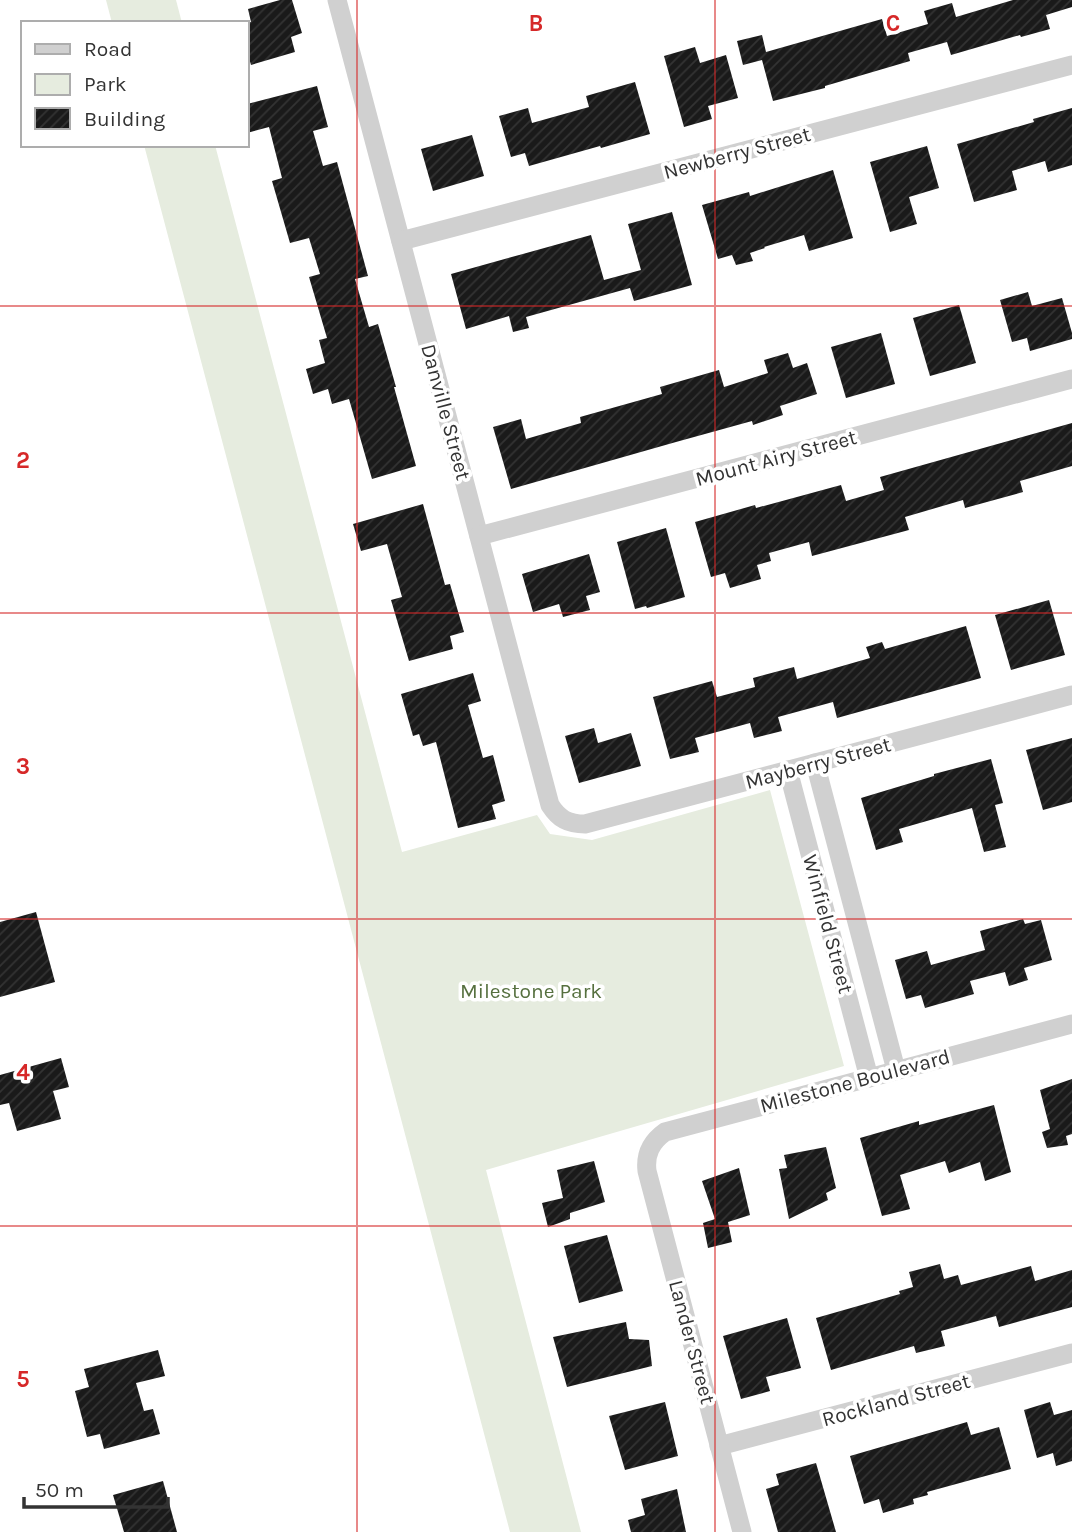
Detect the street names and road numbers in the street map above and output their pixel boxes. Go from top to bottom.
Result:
street label: Newberry Street [661,122,813,184]
street label: Danville Street [416,341,476,483]
street label: Mount Airy Street [693,425,859,491]
street label: Mayberry Street [742,732,894,794]
street label: Winfield Street [798,852,858,996]
street label: Milestone Boulevard [757,1044,953,1118]
street label: Lander Street [664,1277,720,1407]
street label: Rockland Street [819,1369,973,1431]

